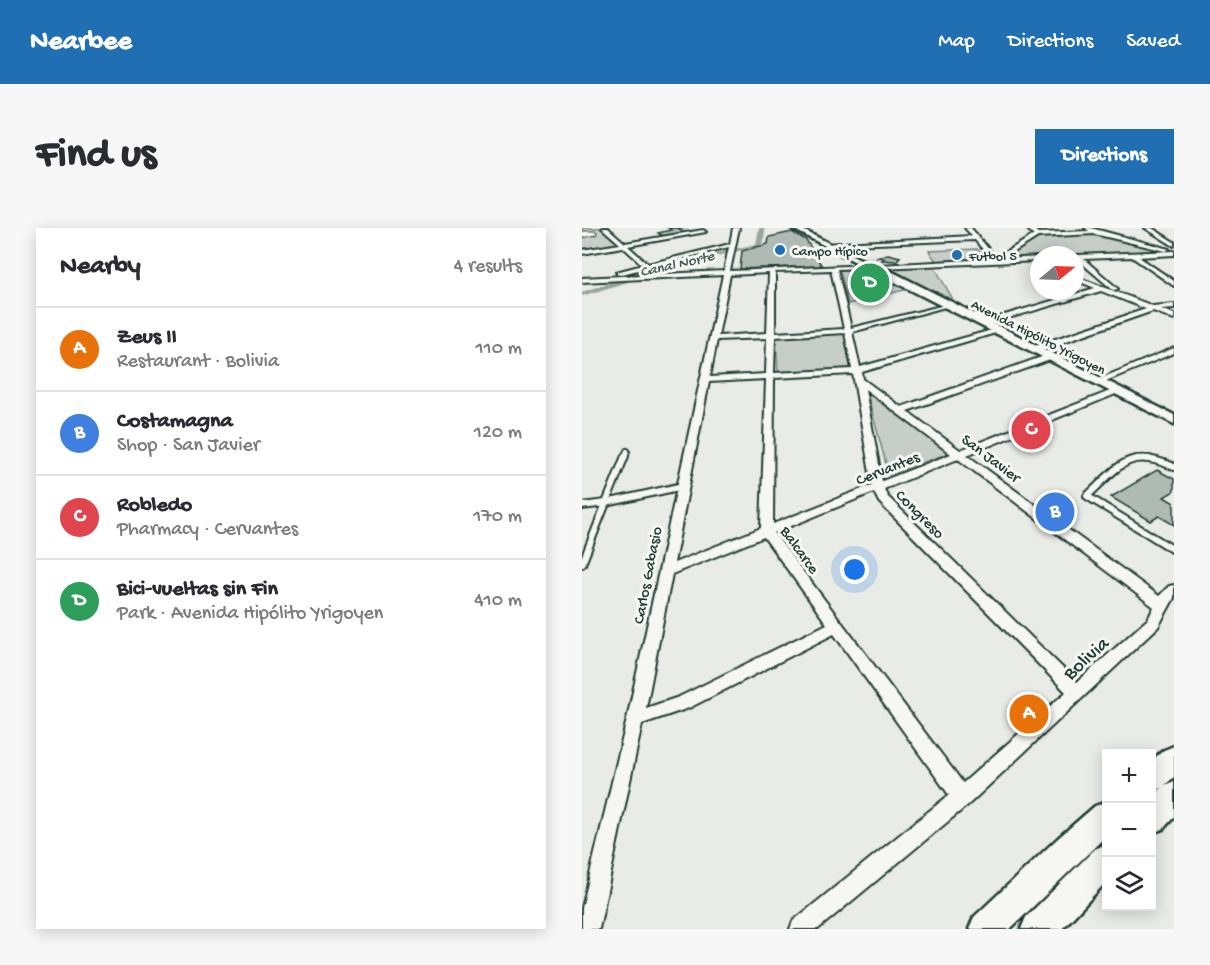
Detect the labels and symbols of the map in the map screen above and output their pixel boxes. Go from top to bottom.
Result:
marker: Campo Hípico [773,243,787,257]
place label: Campo Hípico [792,244,868,261]
north arrow [1030,246,1084,300]
water label: Canal Norte [639,247,717,282]
marker: Futbol 5 [950,248,964,262]
place label: Futbol 5 [968,249,1017,266]
pin: D [850,260,890,306]
street label: Avenida Hipólito Yrigoyen [968,297,1108,380]
pin: C [1012,408,1050,452]
street label: San Javier [956,431,1024,489]
street label: Cervantes [854,449,924,492]
street label: Congreso [890,487,947,544]
pin: B [1036,490,1074,534]
street label: Balcarce [774,523,822,579]
street label: Carlos Gabasio [631,525,668,626]
your location [840,555,869,584]
street label: Bolivia [1059,633,1116,687]
pin: A [1010,692,1048,736]

